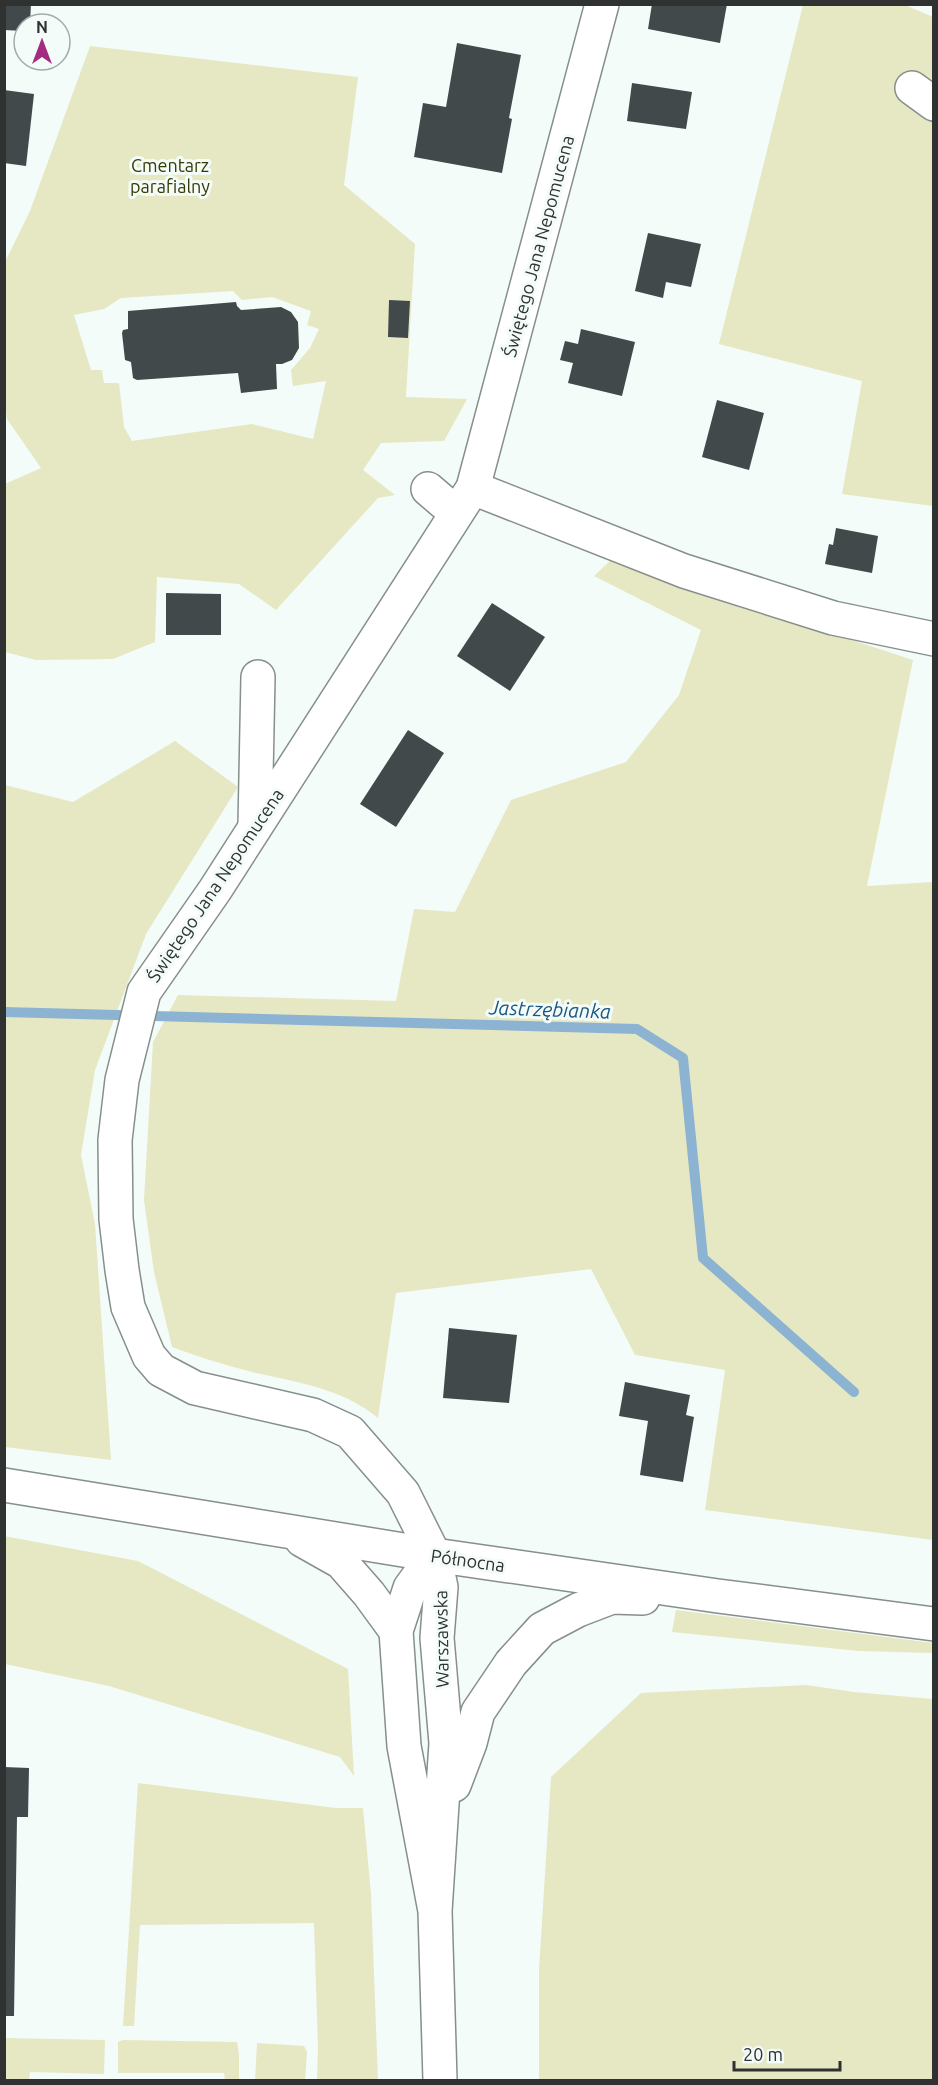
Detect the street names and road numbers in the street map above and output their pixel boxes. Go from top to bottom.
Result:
street label: Świętego Jana Nepomucena [498,133,577,359]
street label: Świętego Jana Nepomucena [142,784,287,985]
street label: Północna [430,1545,506,1575]
street label: Warszawska [430,1590,452,1688]

